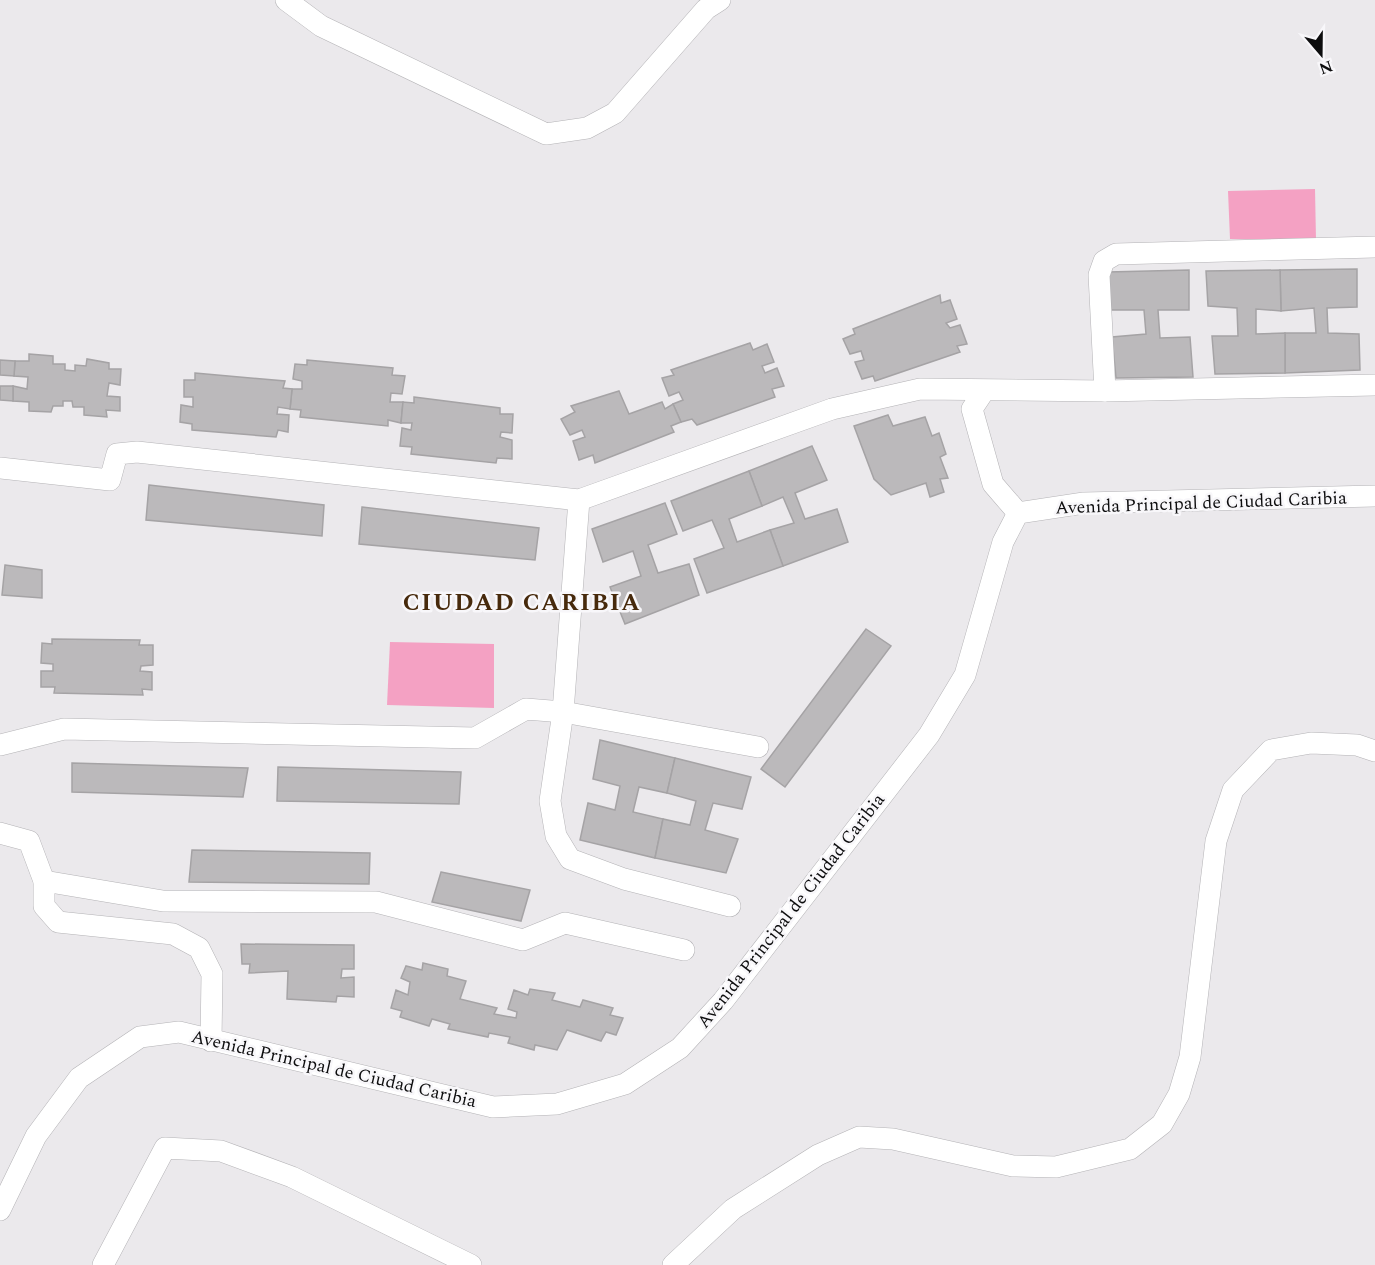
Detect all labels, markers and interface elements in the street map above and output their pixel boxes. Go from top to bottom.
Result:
north arrow [1291,24,1351,84]
text: N [1316,54,1336,81]
street label: Avenida Principal de Ciudad Caribia [1055,484,1347,522]
district label: CIUDAD CARIBIA [403,585,641,621]
street label: Avenida Principal de Ciudad Caribia [691,788,892,1034]
street label: Avenida Principal de Ciudad Caribia [189,1023,479,1115]

